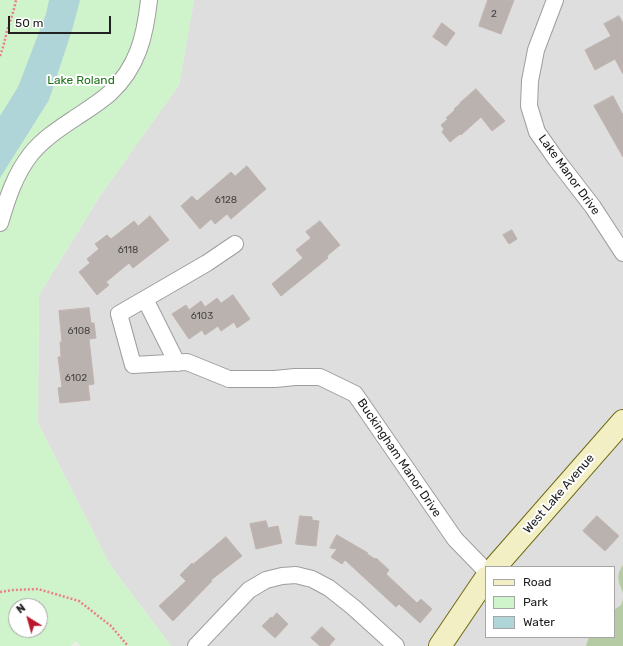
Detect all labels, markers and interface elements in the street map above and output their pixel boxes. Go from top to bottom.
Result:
scale bar [10,8,113,34]
house number: 2 [491,8,497,20]
text: 50 m [15,16,43,30]
park label: Lake Roland [47,74,115,88]
street label: Lake Manor Drive [535,132,603,218]
house number: 6128 [215,194,237,206]
house number: 6118 [118,244,138,256]
house number: 6103 [191,310,213,322]
house number: 6108 [68,325,90,337]
house number: 6102 [65,372,87,384]
street label: Buckingham Manor Drive [354,396,444,520]
street label: West Lake Avenue [521,451,597,537]
legend [485,566,615,638]
text: Road [523,575,551,589]
text: Park [523,595,548,609]
north arrow [8,598,48,638]
text: N [14,601,28,616]
text: Water [523,615,555,629]

